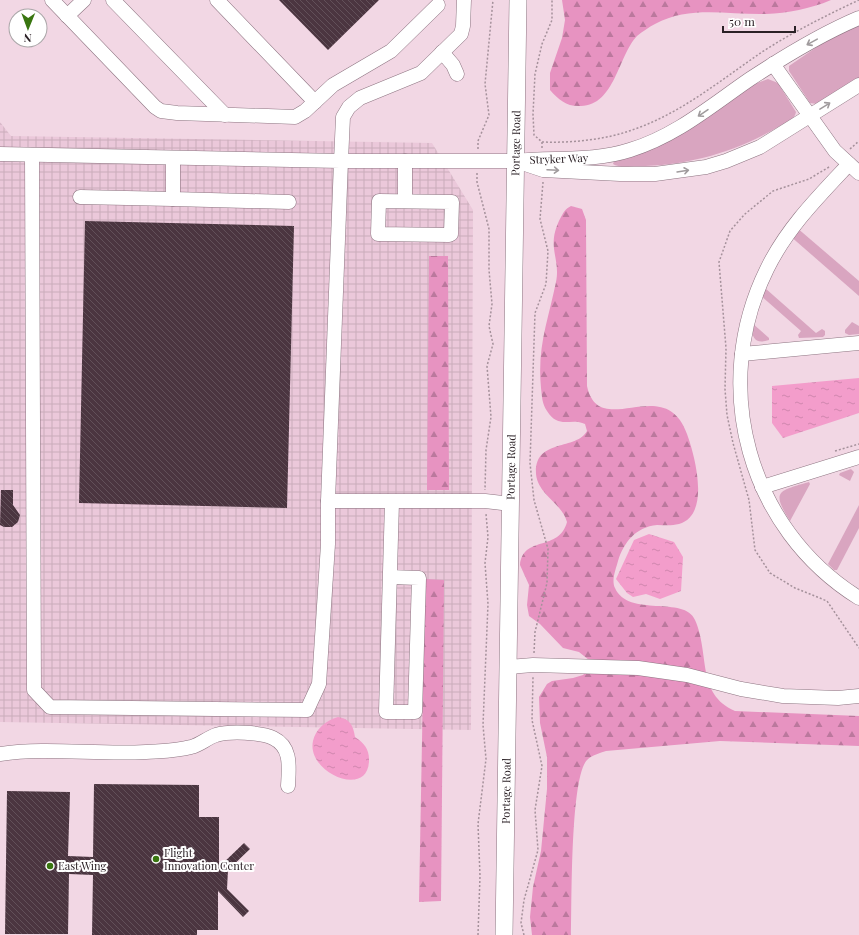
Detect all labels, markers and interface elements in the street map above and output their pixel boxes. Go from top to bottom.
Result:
north arrow [8,8,48,48]
scale bar [723,8,795,34]
text: 50 m [729,13,755,29]
text: N [24,31,32,46]
one-way arrow [806,38,818,46]
one-way arrow [819,102,831,110]
one-way arrow [698,109,709,117]
street label: Portage Road [507,110,523,176]
street label: Stryker Way [529,150,589,167]
one-way arrow [546,167,559,174]
one-way arrow [676,167,689,175]
street label: Portage Road [503,433,519,500]
street label: Portage Road [498,757,514,824]
place label: Flight Innovation Center [164,845,254,873]
marker: Flight Innovation Center [151,854,161,864]
place label: East Wing [58,858,107,873]
marker: East Wing [45,861,55,871]

